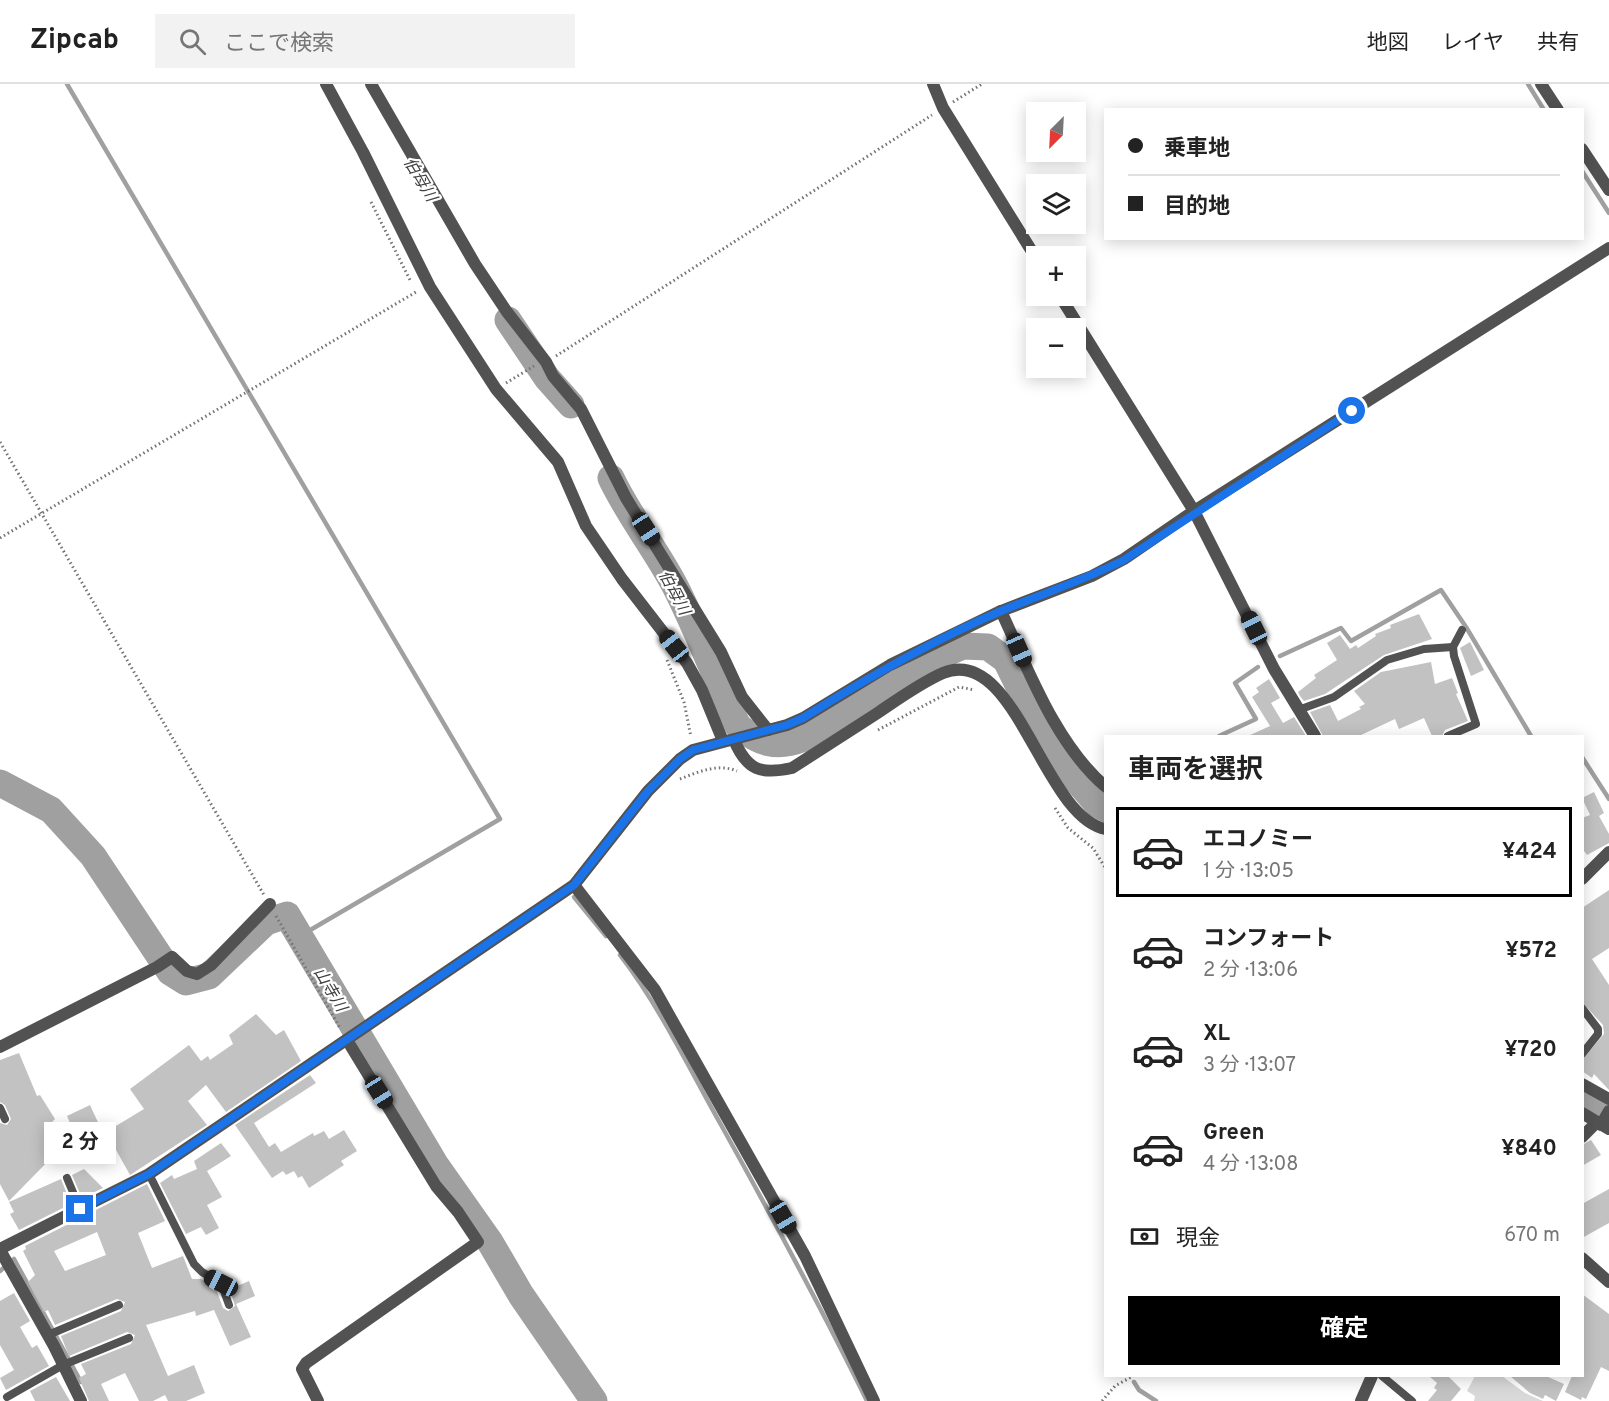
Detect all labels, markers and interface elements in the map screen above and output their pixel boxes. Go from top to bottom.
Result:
search box [155,14,575,68]
text: Zipcab [30,23,119,59]
icon: search [176,25,209,58]
text: 地図 [1367,30,1409,57]
text: レイヤ [1442,30,1504,57]
text: 共有 [1537,30,1579,57]
text: ここで検索 [224,31,334,58]
north arrow [1026,102,1086,162]
map controls [1026,102,1086,378]
text: 乗車地 [1164,136,1230,163]
water label: 伯母川 [398,154,441,207]
button: layers [1026,174,1086,234]
text: 目的地 [1164,194,1230,221]
button: + [1026,246,1086,306]
button: − [1026,318,1086,378]
route start [1338,397,1365,424]
car [629,509,663,549]
water label: 伯母川 [653,567,694,621]
car [1238,608,1270,648]
car [656,626,692,666]
car [1003,630,1035,670]
text: 車両を選択 [1128,754,1263,788]
icon: car [1131,825,1185,879]
text: エコノミー [1203,827,1313,854]
text: ¥424 [1502,839,1557,866]
text: 1 分 · 13:05 [1203,859,1294,885]
icon: car [1131,924,1185,978]
text: コンフォート [1203,926,1334,953]
text: ¥572 [1505,938,1557,965]
text: 2 分 · 13:06 [1203,958,1298,984]
water label: 山寺川 [308,964,351,1017]
text: XL [1203,1021,1230,1048]
icon: car [1131,1023,1185,1077]
text: ¥720 [1504,1037,1557,1064]
text: 3 分 · 13:07 [1203,1053,1296,1079]
car [362,1072,396,1112]
text: Green [1203,1120,1265,1147]
callout: 2 分 [44,1122,116,1164]
icon: car [1131,1122,1185,1176]
text: 2 分 [61,1130,99,1156]
text: ¥840 [1501,1136,1557,1163]
text: 4 分 · 13:08 [1203,1152,1299,1178]
route end [66,1195,93,1222]
car [766,1197,800,1237]
icon: cash [1128,1220,1161,1253]
text: 670 m [1504,1223,1560,1249]
text: 現金 [1176,1226,1220,1253]
car [201,1267,241,1299]
button: 確定 [1128,1296,1560,1365]

